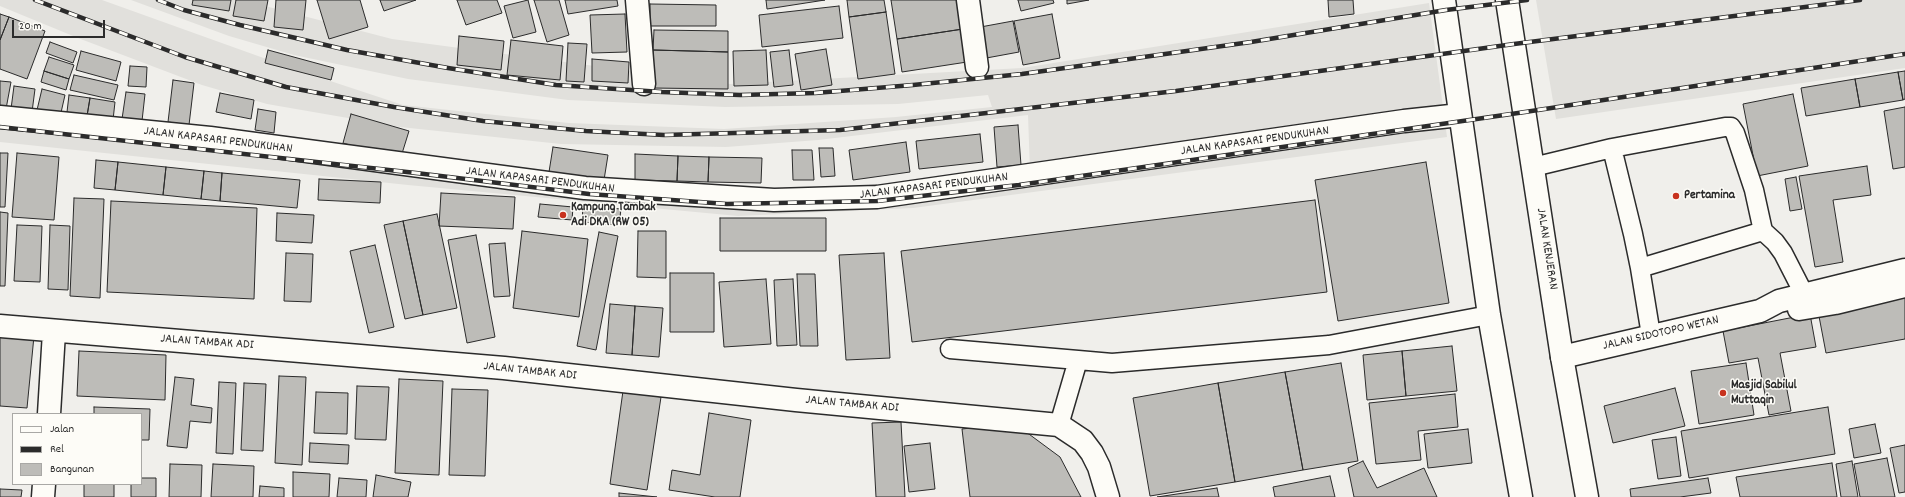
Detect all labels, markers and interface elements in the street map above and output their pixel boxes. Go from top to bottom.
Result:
scale bar [14,12,107,38]
text: 20 m [19,18,42,35]
street label: JALAN KAPASARI PENDUKUHAN [143,124,293,158]
street label: JALAN KAPASARI PENDUKUHAN [1180,124,1330,160]
street label: JALAN KAPASARI PENDUKUHAN [465,164,615,198]
street label: JALAN KAPASARI PENDUKUHAN [859,170,1009,204]
place label: Pertamina [1684,188,1735,204]
marker: Pertamina [1671,191,1681,201]
place label: Kampung Tambak Adi DKA (RW 05) [571,200,656,231]
street label: JALAN KENJERAN [1532,207,1560,291]
marker: Kampung Tambak Adi DKA (RW 05) [558,210,568,220]
street label: JALAN SIDOTOPO WETAN [1601,313,1721,355]
street label: JALAN TAMBAK ADI [160,332,254,354]
street label: JALAN TAMBAK ADI [483,359,577,385]
place label: Masjid Sabilul Muttaqin [1731,378,1797,409]
marker: Masjid Sabilul Muttaqin [1718,388,1728,398]
street label: JALAN TAMBAK ADI [805,393,899,417]
legend [12,413,142,485]
text: Jalan [50,421,74,438]
text: Rel [50,441,64,458]
text: Bangunan [50,461,94,478]

